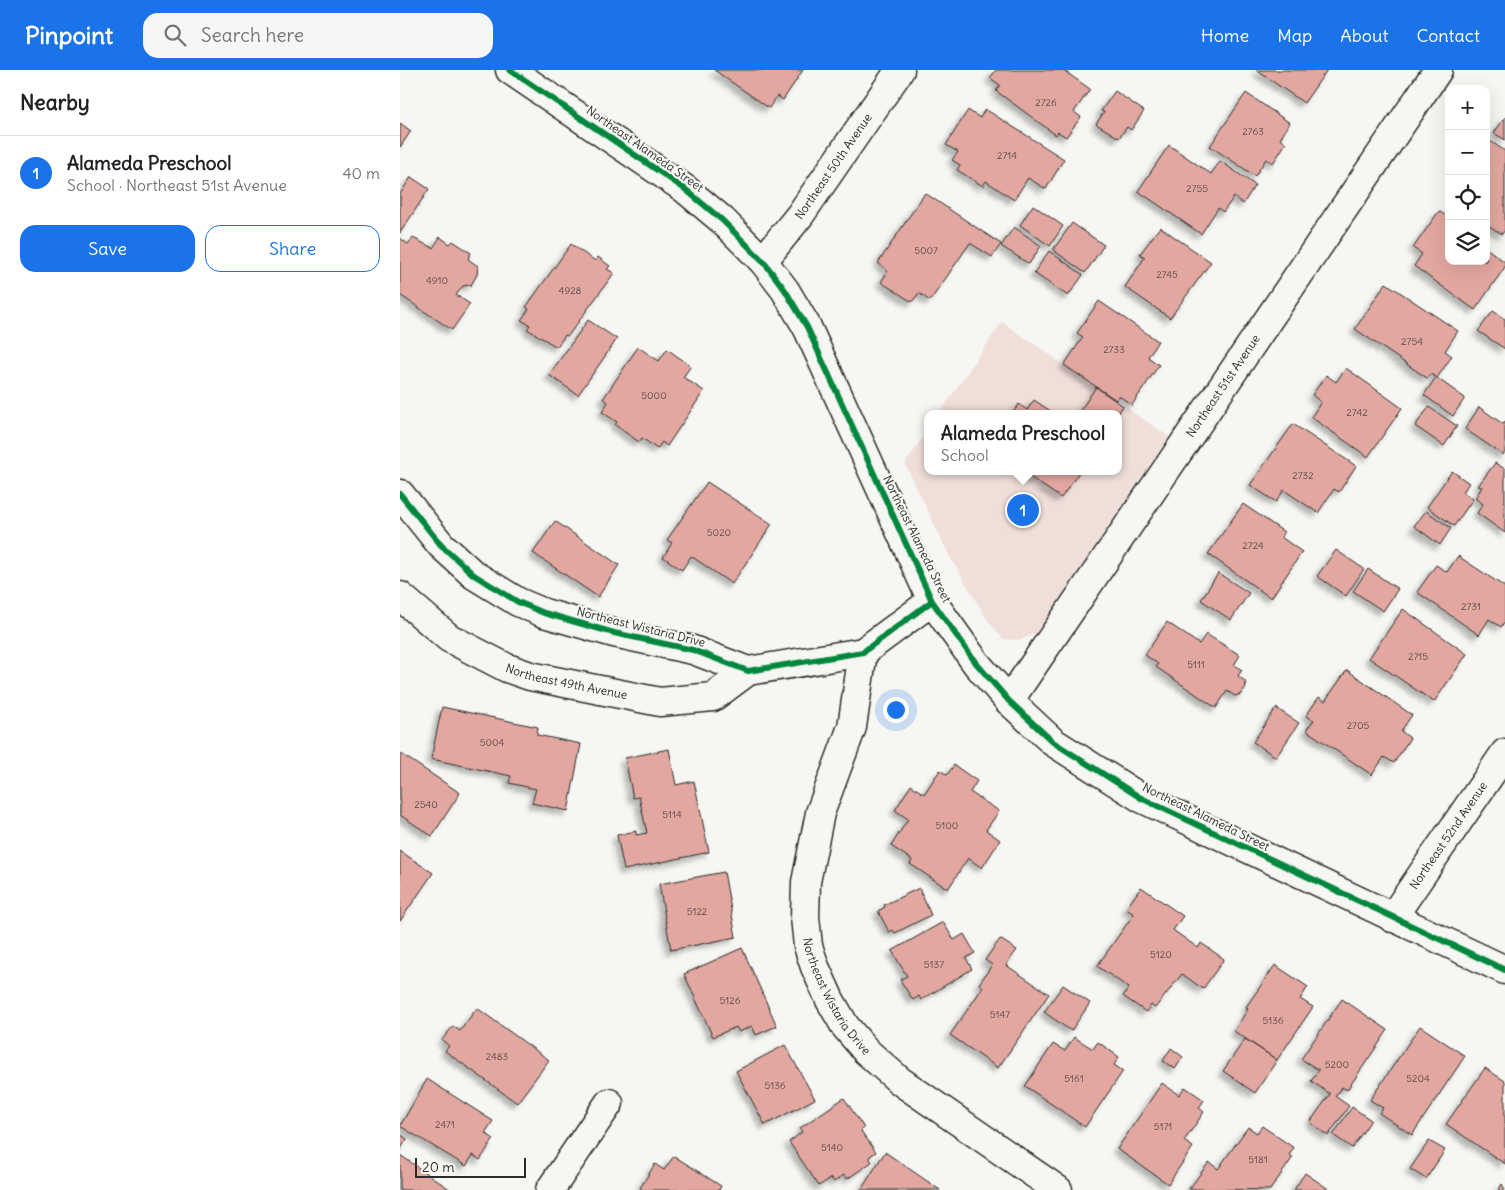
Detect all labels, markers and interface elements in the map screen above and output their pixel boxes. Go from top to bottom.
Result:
search box [143,13,493,58]
text: Pinpoint [25,20,113,50]
icon: search [161,21,189,49]
text: Search here [201,23,304,47]
text: Home [1201,24,1249,47]
text: Map [1277,24,1312,47]
text: About [1340,24,1388,47]
text: Contact [1416,24,1480,47]
map controls [1445,85,1490,265]
button: + [1445,85,1490,130]
text: Nearby [20,89,90,116]
house number: 2726 [1035,96,1057,109]
street label: Northeast Alameda Street [584,102,707,195]
street label: Northeast 50th Avenue [791,110,875,222]
house number: 2763 [1242,125,1264,138]
button: − [1445,130,1490,175]
house number: 2714 [997,149,1017,162]
text: Alameda Preschool [67,151,231,175]
text: 1 [33,163,39,183]
text: 40 m [342,163,380,183]
text: School · Northeast 51st Avenue [67,175,287,195]
button: locate [1445,175,1490,220]
house number: 2755 [1186,182,1208,195]
button: layers [1445,220,1490,265]
button: Save [20,225,195,272]
button: Share [205,225,380,272]
house number: 5007 [914,244,938,257]
house number: 2745 [1156,268,1178,281]
house number: 4910 [426,274,448,287]
house number: 4928 [559,284,582,297]
street label: Northeast 51st Avenue [1183,331,1263,440]
house number: 2754 [1401,335,1423,348]
house number: 2733 [1103,343,1125,356]
house number: 5000 [641,389,667,402]
house number: 2742 [1346,406,1368,419]
popup [924,410,1122,475]
text: Alameda Preschool [941,421,1105,445]
text: School [941,445,989,465]
house number: 2732 [1292,469,1314,482]
street label: Northeast Alameda Street [880,473,955,605]
pin: 1 [1007,491,1039,529]
house number: 5020 [707,526,731,539]
house number: 2724 [1242,539,1264,552]
house number: 2731 [1461,600,1481,613]
street label: Northeast Wistaria Drive [575,603,707,650]
house number: 2715 [1408,650,1428,663]
house number: 5111 [1187,658,1205,671]
street label: Northeast 49th Avenue [504,660,629,702]
your location [883,697,909,723]
house number: 2705 [1347,719,1370,732]
house number: 5004 [480,736,505,749]
street label: Northeast Alameda Street [1140,779,1272,854]
street label: Northeast 52nd Avenue [1406,779,1490,892]
house number: 2540 [414,798,438,811]
house number: 5114 [662,808,682,821]
house number: 5100 [936,819,958,832]
house number: 5122 [687,905,708,918]
street label: Northeast Wistaria Drive [800,937,874,1058]
house number: 5120 [1150,948,1172,961]
house number: 5137 [924,958,944,971]
house number: 5126 [720,994,741,1007]
house number: 5147 [990,1008,1010,1021]
house number: 5136 [1262,1014,1284,1027]
house number: 2483 [486,1050,509,1063]
house number: 5200 [1325,1058,1349,1071]
house number: 5161 [1064,1072,1084,1085]
house number: 5204 [1406,1072,1430,1085]
house number: 5136 [764,1079,786,1092]
house number: 2471 [435,1118,455,1131]
house number: 5171 [1154,1120,1172,1133]
house number: 5140 [821,1141,843,1154]
house number: 5181 [1248,1153,1268,1166]
scale bar [415,1155,526,1178]
text: 20 m [422,1158,455,1176]

